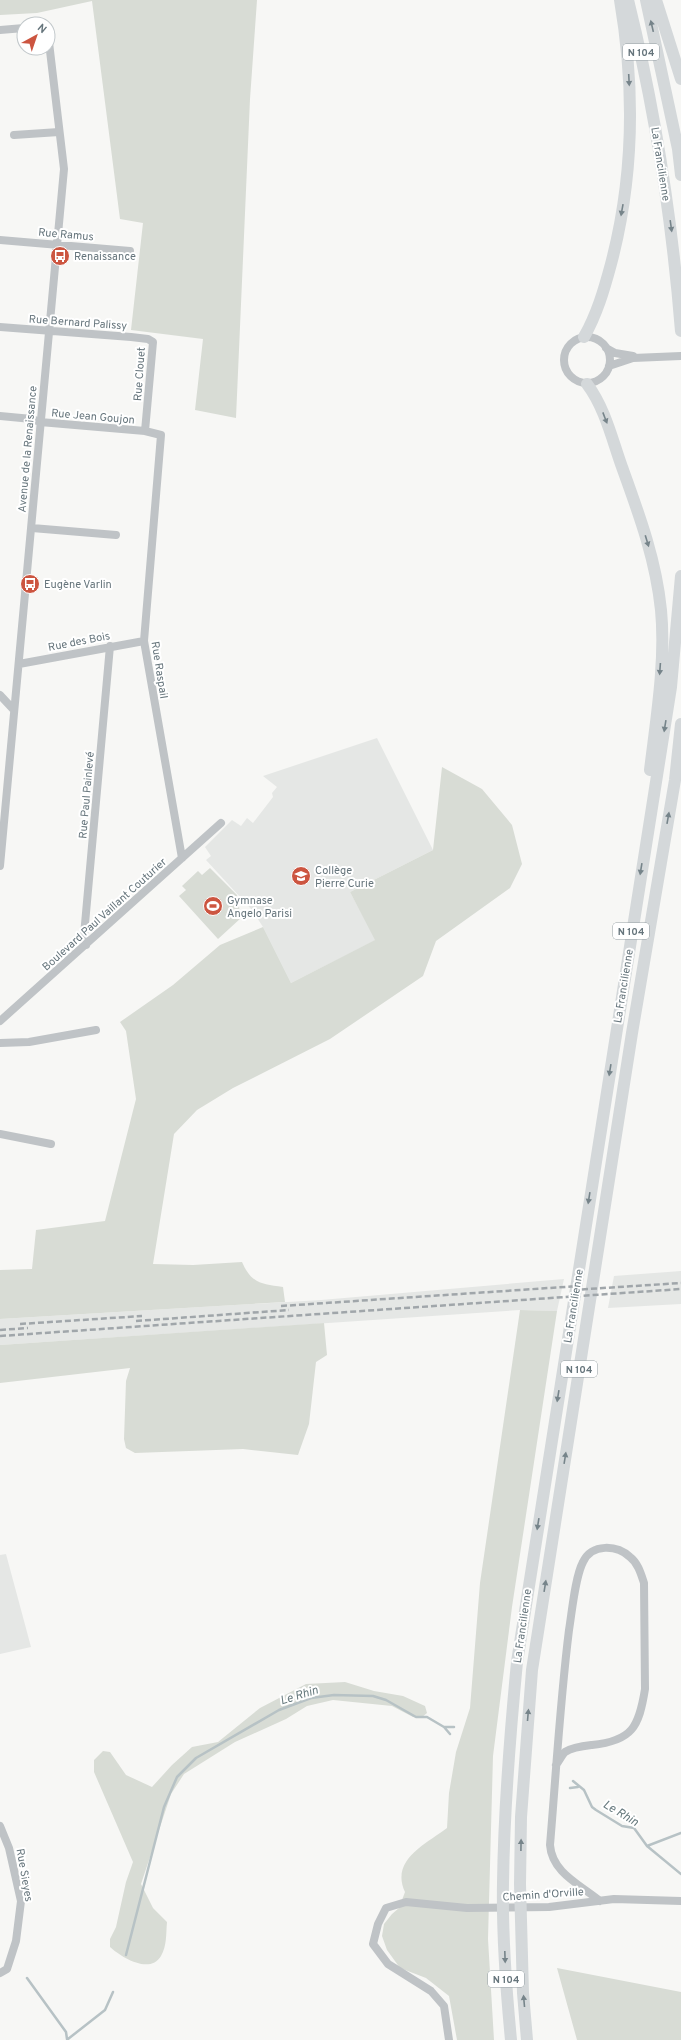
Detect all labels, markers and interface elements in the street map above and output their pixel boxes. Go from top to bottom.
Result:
north arrow [16,16,56,56]
one-way arrow [648,19,654,32]
text: N [34,21,49,37]
road number: N 104 [623,44,659,60]
one-way arrow [626,74,632,87]
street label: La Francilienne [647,126,673,202]
one-way arrow [619,204,625,216]
one-way arrow [668,220,674,232]
street label: Rue Ramus [38,226,94,244]
bus stop icon: Renaissance [49,245,71,267]
place label: Renaissance [74,250,136,264]
street label: Rue Bernard Palissy [28,313,128,333]
street label: Rue Clouet [131,347,149,402]
street label: Avenue de la Renaissance [15,385,41,513]
street label: Rue Jean Goujon [51,406,135,428]
one-way arrow [602,412,608,424]
one-way arrow [644,535,650,547]
bus stop icon: Eugène Varlin [19,573,41,595]
place label: Eugène Varlin [44,578,112,592]
street label: Rue des Bois [47,629,111,655]
street label: Rue Raspail [148,641,170,700]
one-way arrow [657,663,664,675]
one-way arrow [662,720,668,732]
street label: Rue Paul Painlevé [76,751,98,839]
one-way arrow [665,812,671,824]
street label: Boulevard Paul Vaillant Couturier [40,855,170,974]
one-way arrow [638,863,644,875]
place label: Collège Pierre Curie [315,864,374,891]
school or university icon: Collège Pierre Curie [290,865,312,887]
place label: Gymnase Angelo Parisi [227,894,292,921]
sports icon: Gymnase Angelo Parisi [202,895,224,917]
road number: N 104 [613,923,649,939]
street label: La Francilienne [611,948,637,1024]
one-way arrow [607,1064,613,1076]
one-way arrow [586,1192,592,1204]
street label: La Francilienne [561,1268,587,1344]
road number: N 104 [561,1361,597,1377]
one-way arrow [555,1390,561,1402]
one-way arrow [562,1452,568,1464]
one-way arrow [535,1518,541,1530]
one-way arrow [542,1580,548,1592]
street label: La Francilienne [511,1588,535,1664]
water label: Le Rhin [278,1682,321,1709]
one-way arrow [525,1709,532,1721]
water label: Le Rhin [600,1797,642,1831]
one-way arrow [518,1838,524,1851]
street label: Rue Sieyes [12,1848,36,1903]
street label: Chemin d'Orville [502,1885,584,1905]
one-way arrow [502,1951,508,1964]
road number: N 104 [488,1971,524,1987]
one-way arrow [520,1995,527,2007]

